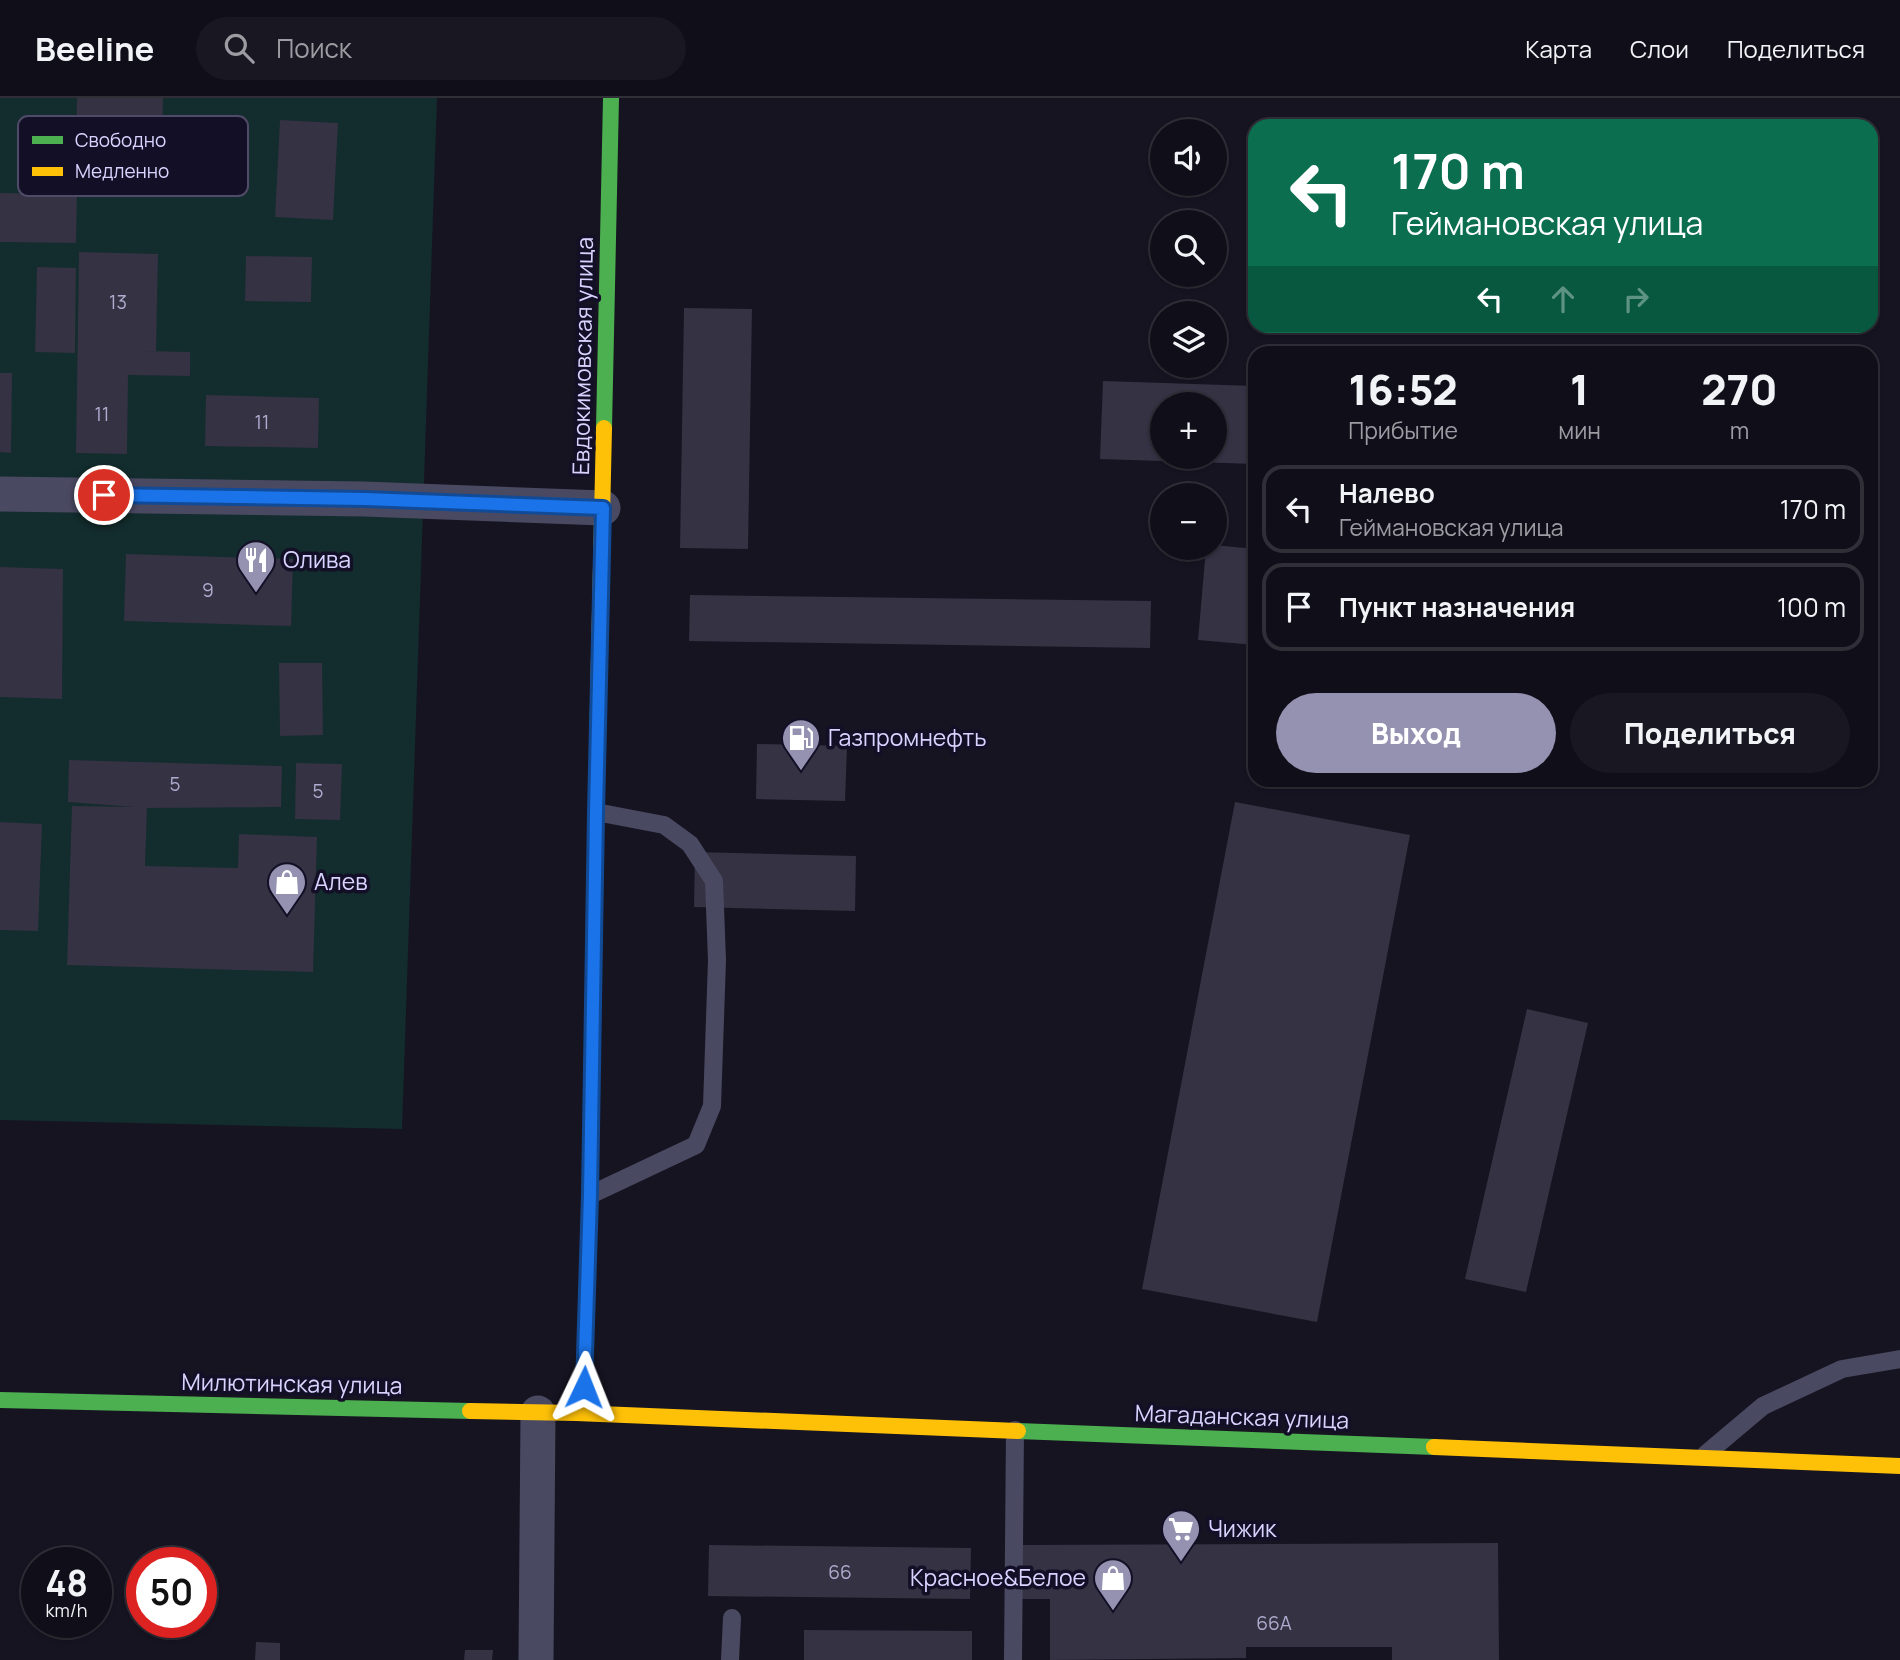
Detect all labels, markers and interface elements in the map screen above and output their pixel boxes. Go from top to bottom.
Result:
search box [196,17,686,80]
text: Beeline [35,26,154,71]
icon: search [220,29,258,67]
text: Поиск [276,30,352,66]
text: Карта [1525,32,1592,65]
text: Слои [1630,32,1689,65]
text: Поделиться [1727,32,1865,65]
legend [18,116,248,196]
map controls [1150,119,1227,560]
button: sound [1150,119,1227,196]
text: Свободно [75,127,166,153]
text: 170 m [1391,137,1525,204]
icon: left [1276,147,1367,238]
text: Медленно [75,158,169,184]
text: Геймановская улица [1391,201,1703,245]
button: search [1150,210,1227,287]
street label: Евдокимовская улица [564,237,600,475]
icon: left [1471,280,1509,318]
icon: ahead [1544,280,1582,318]
icon: right [1617,280,1655,318]
house number: 13 [109,289,127,315]
button: layers [1150,301,1227,378]
text: 16:52 [1348,360,1458,418]
text: 1 [1570,360,1589,418]
text: 270 [1701,360,1778,418]
button: + [1150,392,1227,469]
house number: 11 [95,401,109,427]
house number: 11 [255,409,269,435]
text: Прибытие [1348,414,1458,446]
text: мин [1558,414,1601,446]
text: m [1730,414,1749,446]
pin [74,465,134,525]
text: Налево [1339,475,1435,511]
icon: arrive [85,476,123,514]
button: − [1150,483,1227,560]
icon: left [1280,490,1318,528]
text: 170 m [1780,491,1846,527]
text: Геймановская улица [1339,511,1564,543]
restaurant icon: Олива [235,539,277,594]
place label: Олива [283,543,351,575]
house number: 9 [202,577,214,603]
icon: arrive [1280,588,1318,626]
text: Пункт назначения [1339,589,1575,625]
text: 100 m [1777,589,1846,625]
button: Выход [1276,693,1556,773]
button: Поделиться [1570,693,1850,773]
fuel station icon: Газпромнефть [780,717,822,772]
place label: Газпромнефть [828,721,986,753]
house number: 5 [170,771,181,797]
house number: 5 [313,778,324,804]
shop icon: Алев [266,861,308,916]
place label: Алев [314,865,368,897]
position arrow [547,1350,621,1424]
street label: Милютинская улица [181,1365,403,1401]
street label: Магаданская улица [1134,1396,1350,1436]
supermarket icon: Чижик [1160,1508,1202,1563]
place label: Чижик [1208,1512,1277,1544]
speed limit sign: 50 [126,1547,217,1638]
shop icon: Красное&Белое [1092,1557,1134,1612]
text: 48 [45,1559,88,1607]
house number: 66 [828,1559,852,1585]
place label: Красное&Белое [910,1561,1086,1593]
text: km/h [46,1598,87,1622]
house number: 66А [1256,1610,1292,1636]

